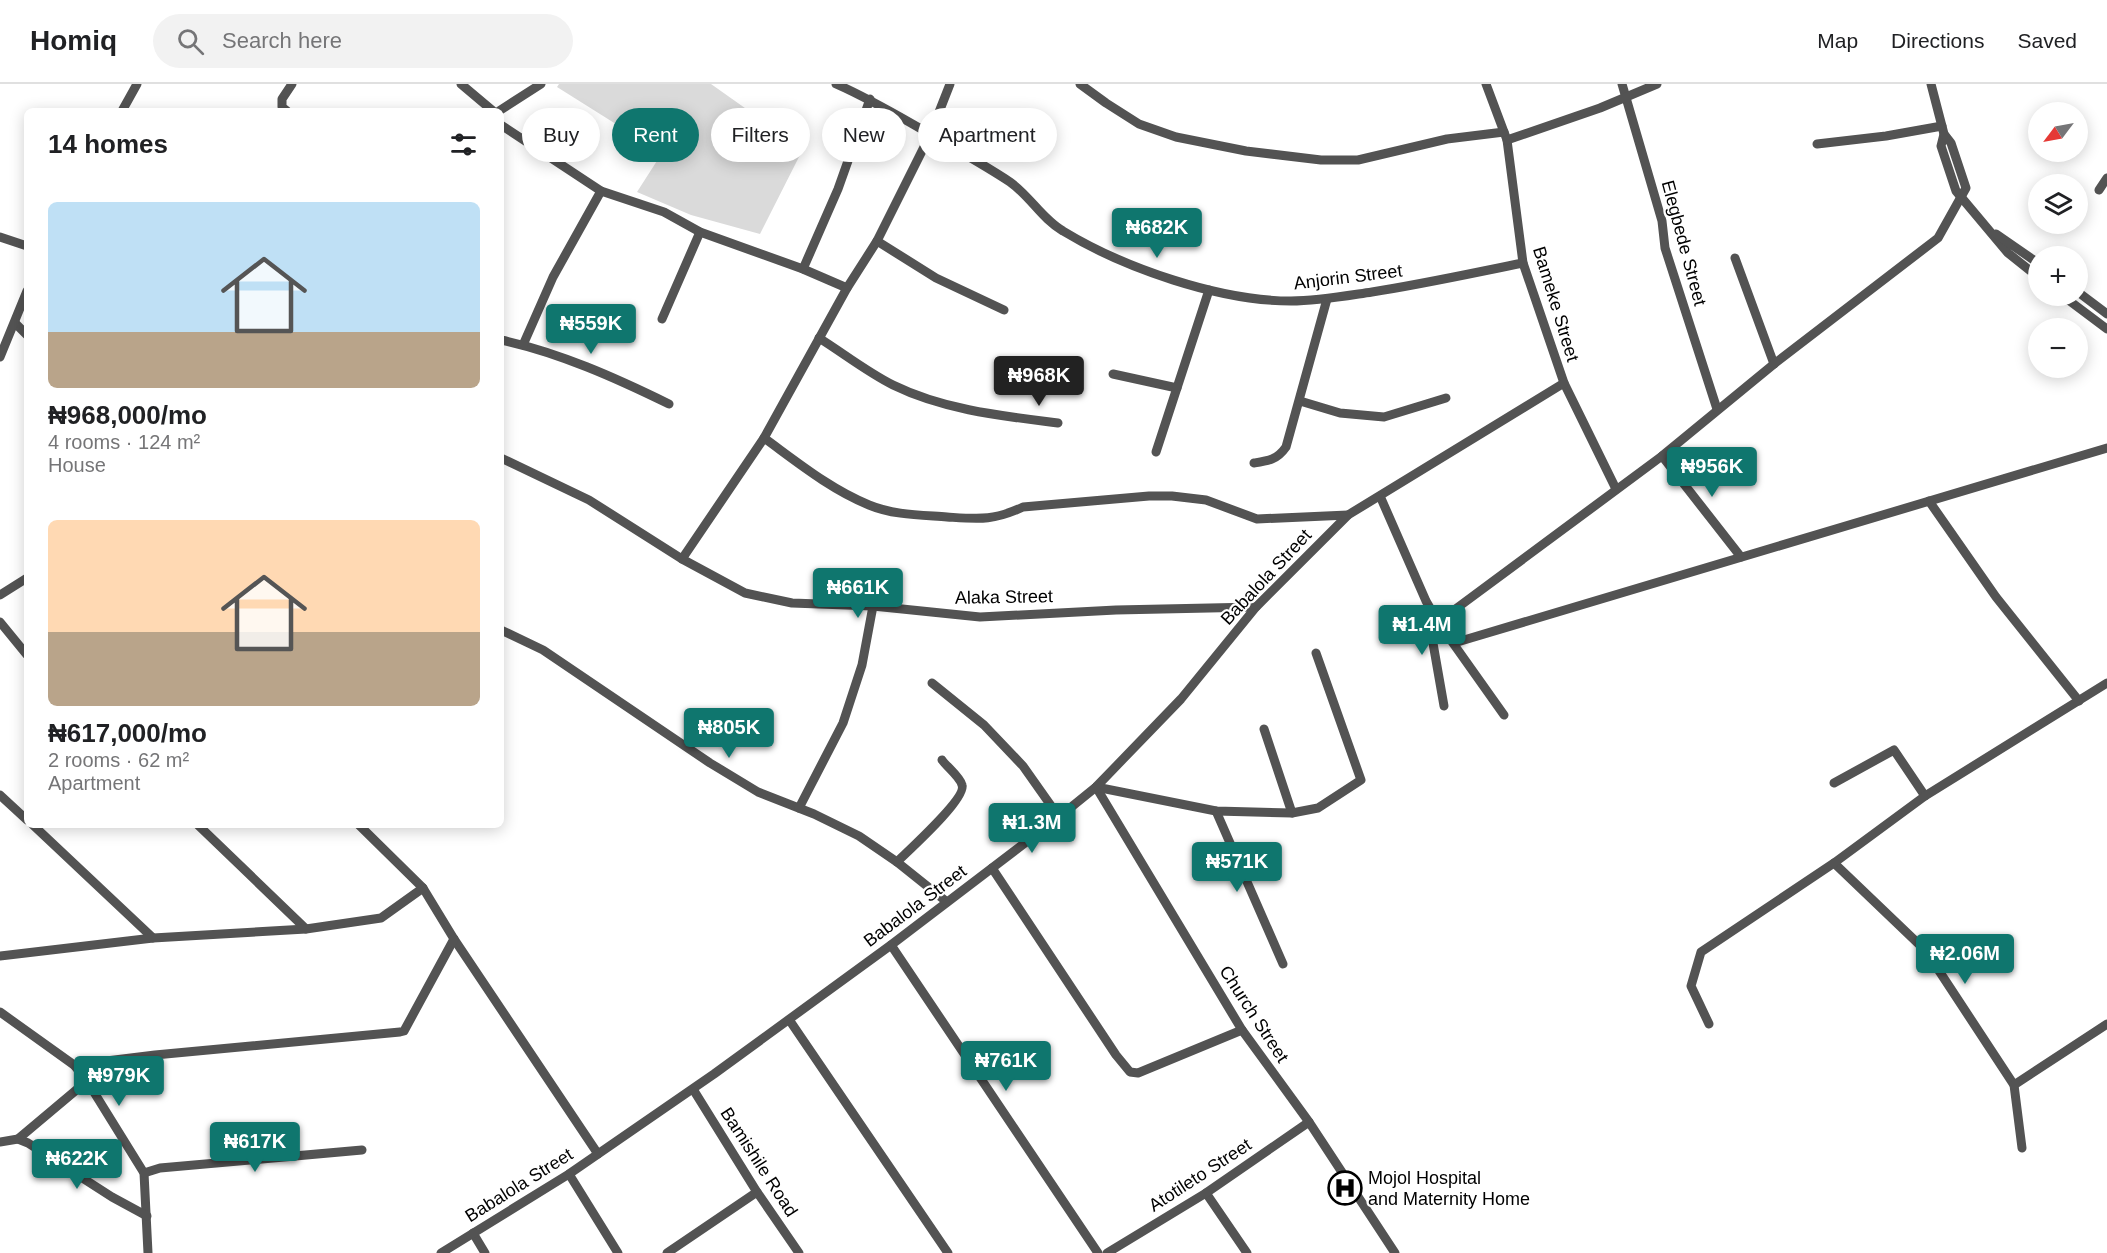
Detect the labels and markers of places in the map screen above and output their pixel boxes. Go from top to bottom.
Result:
pin: ₦682K [1115,208,1199,259]
pin: ₦559K [549,304,633,355]
pin: ₦968K [997,356,1081,407]
pin: ₦956K [1670,447,1754,498]
pin: ₦661K [816,568,900,619]
pin: ₦1.4M [1380,605,1464,656]
pin: ₦805K [687,708,771,759]
pin: ₦1.3M [990,803,1074,854]
pin: ₦571K [1195,842,1279,893]
pin: ₦2.06M [1916,934,2014,985]
pin: ₦761K [964,1041,1048,1092]
pin: ₦979K [77,1056,161,1107]
pin: ₦617K [213,1122,297,1173]
pin: ₦622K [35,1139,119,1190]
place label: Mojol Hospital and Maternity Home [1368,1168,1530,1209]
hospital icon: Mojol Hospital and Maternity Home [1327,1170,1363,1206]

